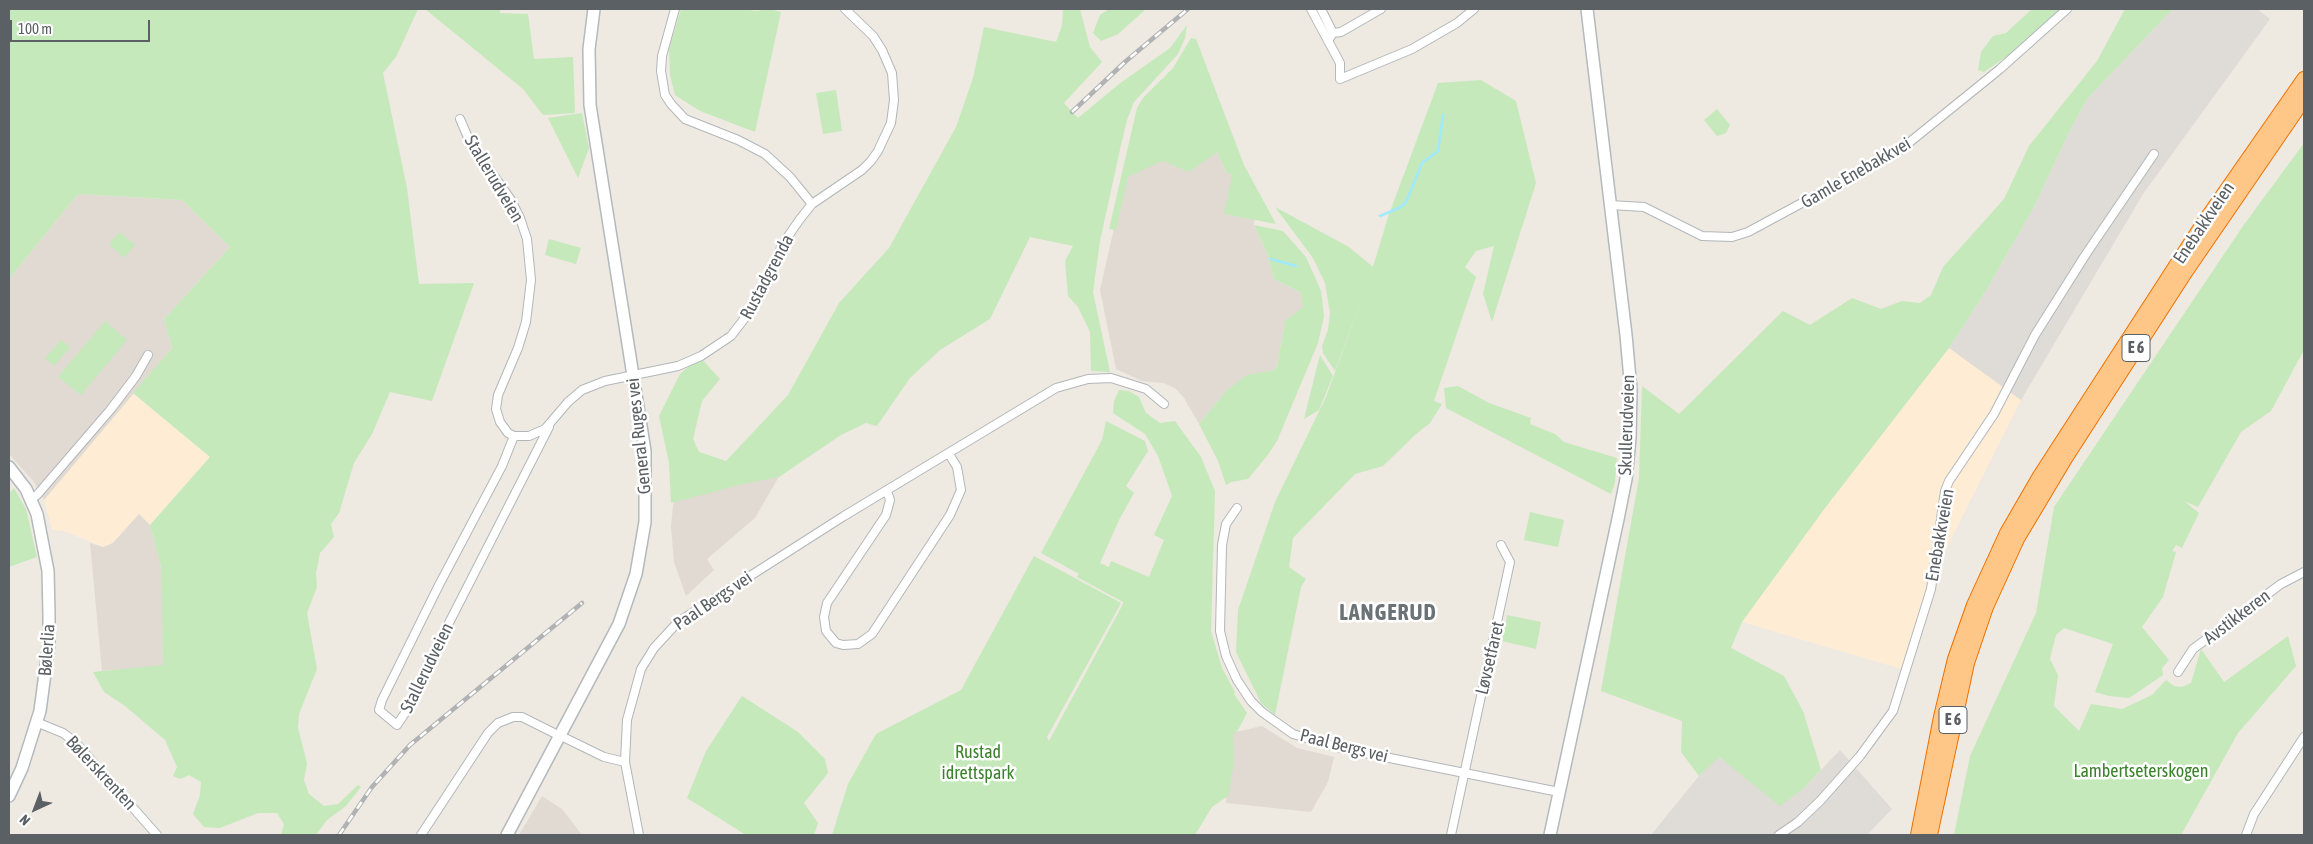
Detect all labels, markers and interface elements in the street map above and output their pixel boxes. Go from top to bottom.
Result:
scale bar [12,10,152,42]
text: 100 m [18,20,52,37]
street label: Stallerudveien [460,132,528,226]
street label: Gamle Enebakkvei [1797,133,1915,213]
street label: Enebakkveien [2169,178,2239,268]
street label: Rustadgrenda [736,231,798,323]
road number: E 6 [2122,334,2150,362]
street label: Skullerudveien [1614,374,1640,476]
street label: General Ruges vei [622,377,656,495]
street label: Enebakkveien [1921,487,1959,583]
street label: Paal Bergs vei [670,567,756,635]
street label: Avstikkeren [2199,585,2275,649]
district label: LANGERUD [1338,600,1438,626]
street label: Stallerudveien [396,619,458,717]
street label: Løvsetfaret [1471,619,1509,697]
street label: Bølerlia [34,623,60,677]
road number: E 6 [1939,706,1967,734]
street label: Paal Bergs vei [1298,725,1390,767]
street label: Bølerskrenten [61,731,141,815]
park label: Rustad idrettspark [941,741,1015,784]
park label: Lambertseterskogen [2074,760,2208,782]
north arrow [10,784,60,834]
text: N [16,811,33,829]

